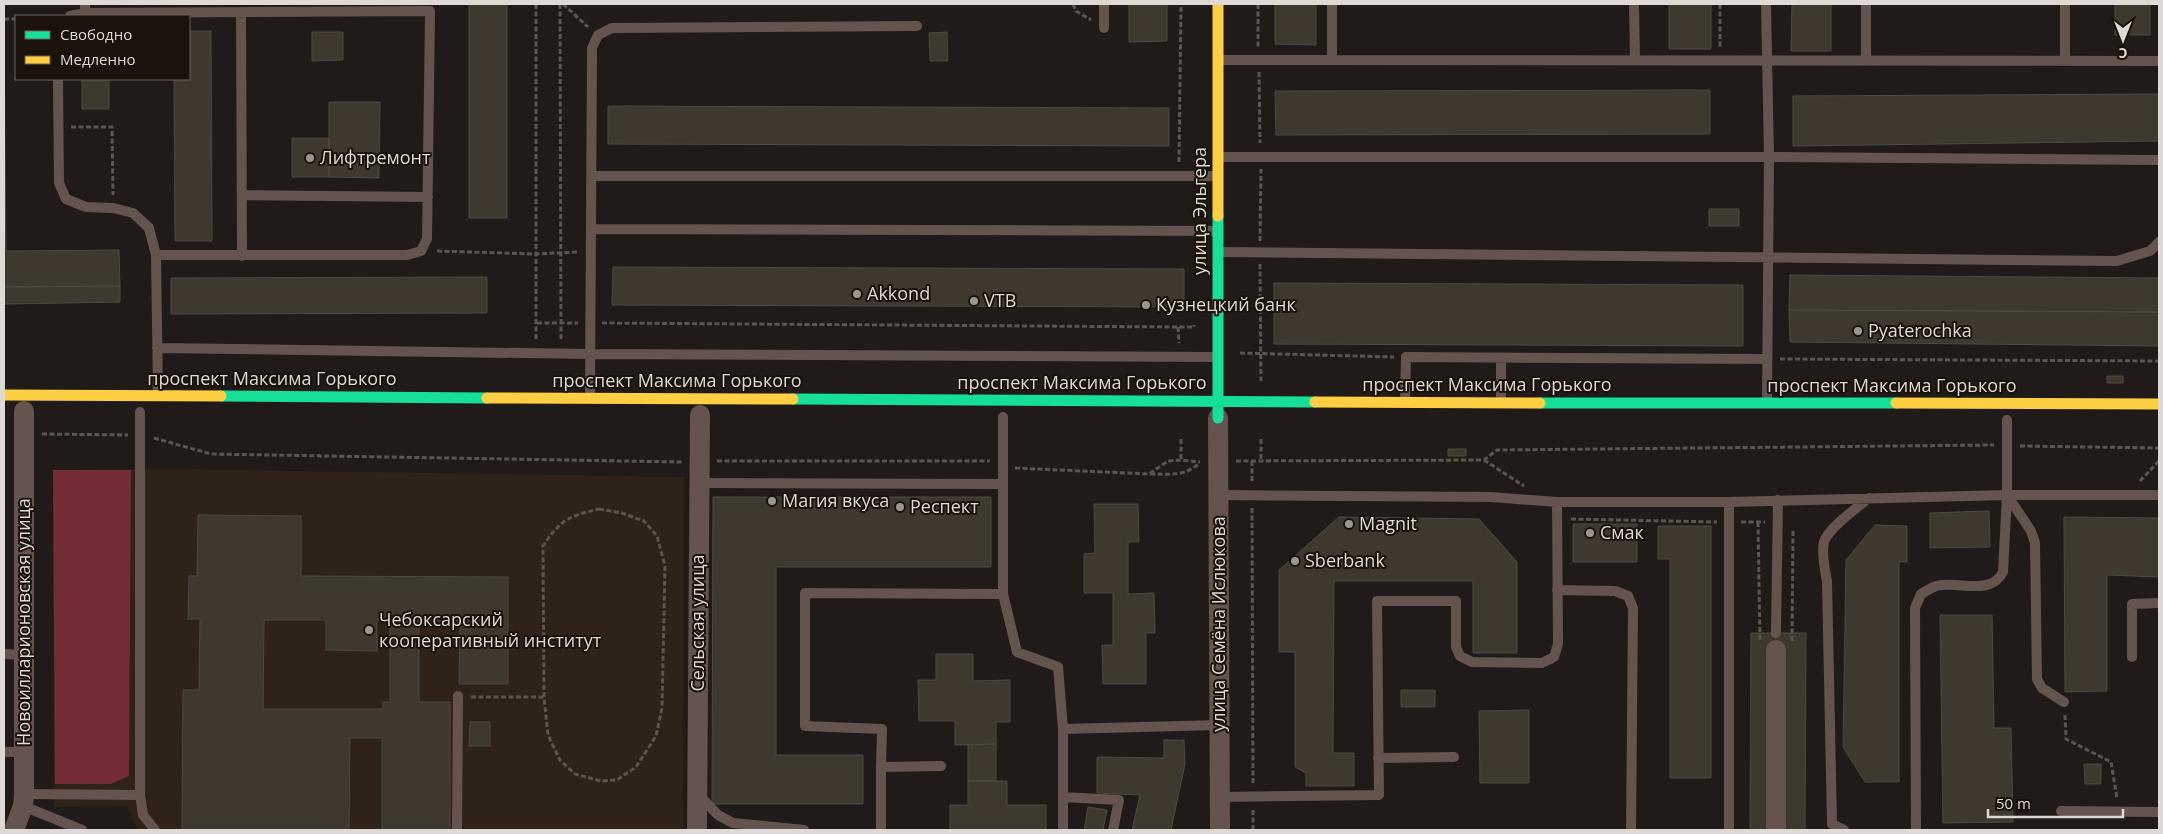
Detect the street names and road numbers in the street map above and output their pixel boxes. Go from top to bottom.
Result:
street label: улица Эльгера [1187,147,1211,275]
street label: проспект Максима Горького [147,366,397,390]
street label: проспект Максима Горького [552,368,802,392]
street label: проспект Максима Горького [957,370,1207,394]
street label: проспект Максима Горького [1362,372,1612,396]
street label: проспект Максима Горького [1767,373,2017,397]
street label: Новоилларионовская улица [11,498,35,746]
street label: улица Семёна Ислюкова [1206,516,1230,732]
street label: Сельская улица [685,555,709,691]

